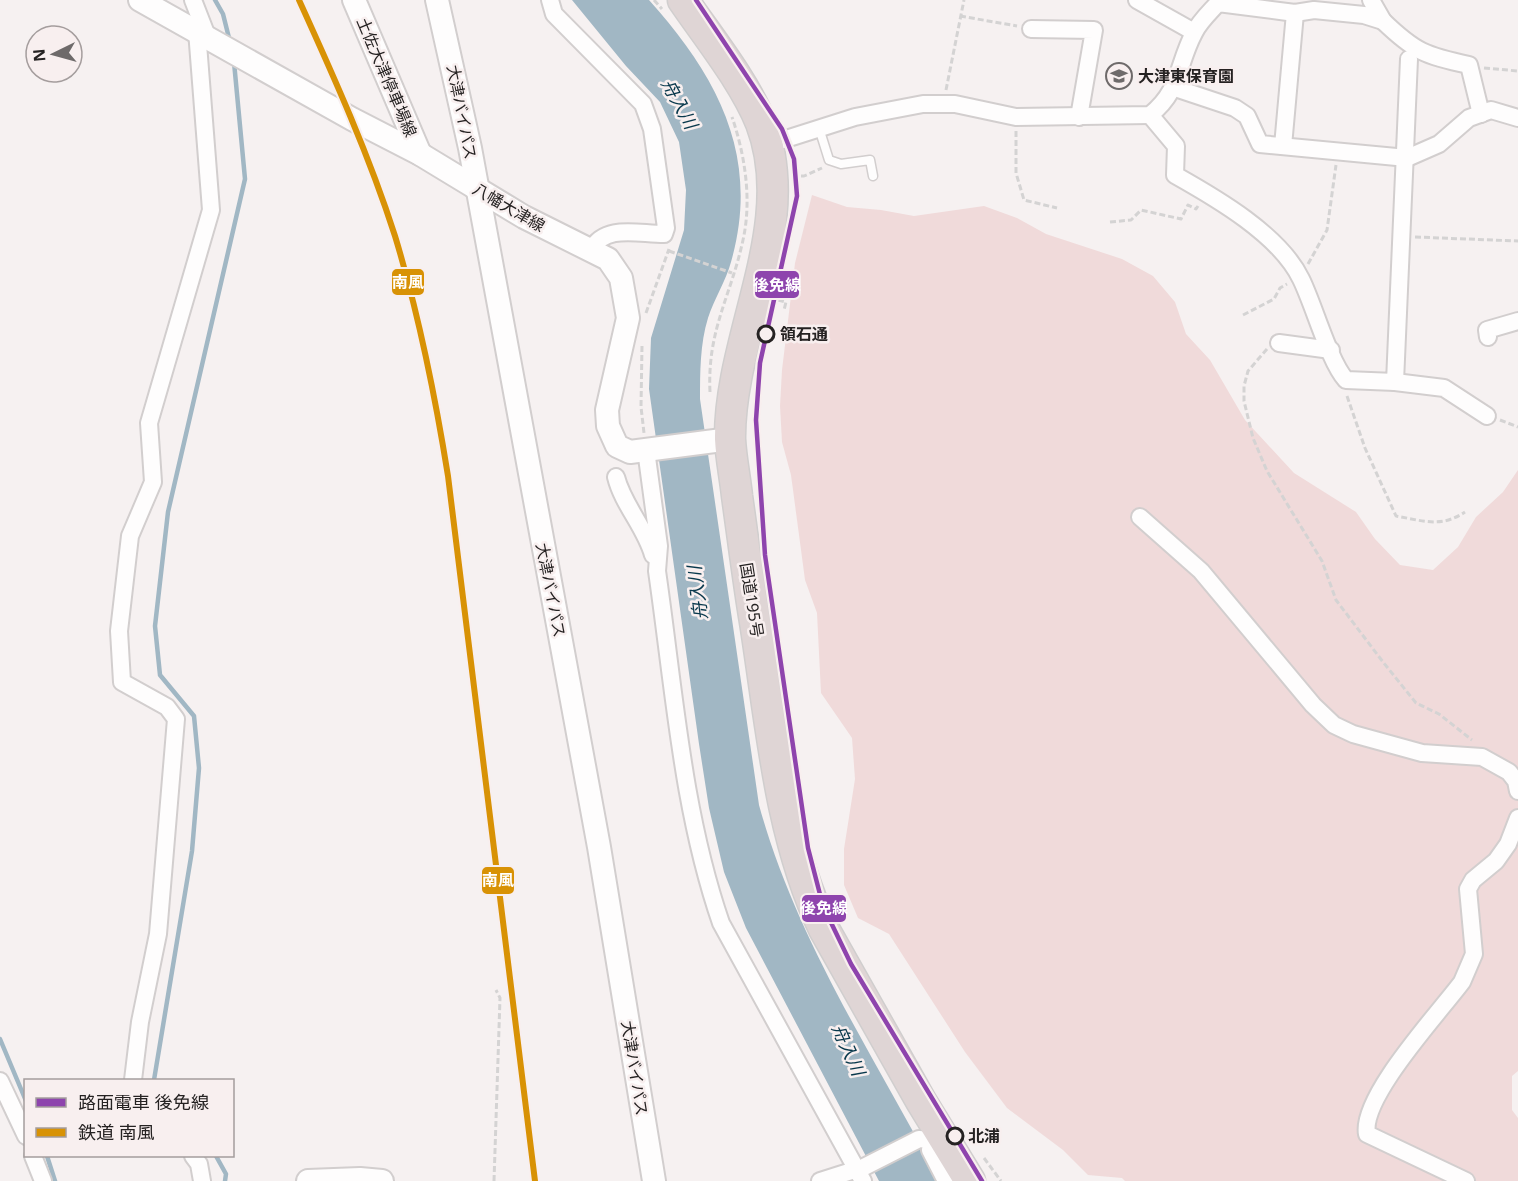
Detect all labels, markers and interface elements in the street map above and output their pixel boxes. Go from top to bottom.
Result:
street label: 土佐大津停車場線 [352,14,422,140]
north arrow [24,24,84,84]
text: N [28,48,51,63]
school or university icon: 大津東保育園 [1104,61,1134,91]
street label: 大津バイパス [442,63,482,161]
place label: 大津東保育園 [1138,65,1234,87]
water label: 舟入川 [656,74,704,135]
street label: 八幡大津線 [469,177,549,237]
line badge: 南風 [391,268,425,296]
line badge: 後免線 [754,270,800,299]
text: 南風 [392,271,424,293]
text: 後免線 [753,274,801,296]
place label: 領石通 [780,323,828,345]
marker: 領石通 [757,325,775,343]
street label: 大津バイパス [531,541,571,639]
street label: 国道195号 [735,561,769,639]
water label: 舟入川 [682,563,712,621]
line badge: 南風 [481,866,515,895]
text: 南風 [482,869,514,891]
line badge: 後免線 [801,894,847,923]
text: 後免線 [800,897,848,919]
street label: 大津バイパス [617,1019,653,1117]
water label: 舟入川 [827,1020,872,1081]
legend [24,1079,234,1157]
text: 路面電車 後免線 [78,1090,209,1114]
text: 鉄道 南風 [78,1120,155,1144]
place label: 北浦 [968,1125,1000,1147]
marker: 北浦 [946,1127,964,1145]

